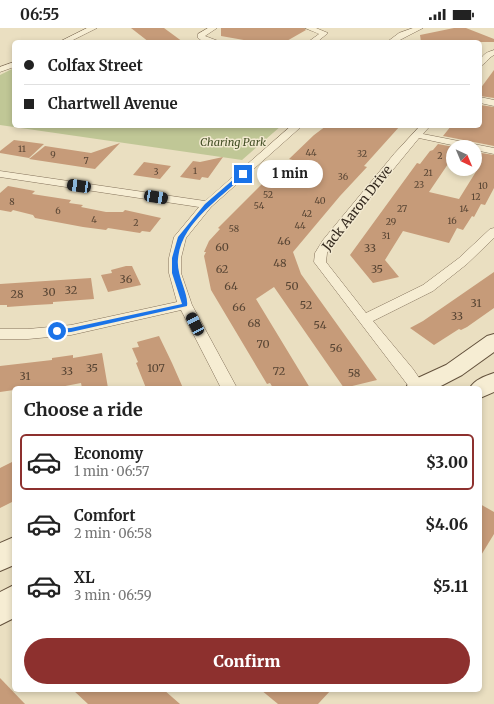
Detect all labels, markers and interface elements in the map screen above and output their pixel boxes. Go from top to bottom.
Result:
text: 06:55 [20,5,59,24]
text: Colfax Street [48,56,143,75]
text: Chartwell Avenue [48,94,178,113]
park label: Charing Park [200,135,266,149]
north arrow [446,140,482,176]
map controls [446,140,482,176]
house number: 11 [18,143,26,154]
house number: 44 [305,147,317,158]
house number: 32 [357,148,367,159]
house number: 9 [50,149,56,160]
house number: 2 [437,150,443,161]
house number: 7 [83,155,89,166]
callout: 1 min [257,160,323,188]
street label: Jack Aaron Drive [318,162,396,255]
house number: 1 [193,165,197,176]
route end [234,165,252,183]
text: 1 min [272,165,308,182]
house number: 3 [153,166,159,177]
house number: 21 [423,167,433,178]
house number: 36 [338,171,349,182]
car [66,178,92,194]
house number: 23 [414,179,424,190]
house number: 10 [478,180,488,191]
car [143,189,169,205]
house number: 52 [263,189,273,200]
house number: 12 [471,191,481,202]
house number: 40 [314,195,326,206]
house number: 8 [9,196,15,207]
house number: 54 [254,200,265,211]
house number: 27 [397,203,407,214]
house number: 14 [459,203,469,214]
house number: 6 [55,205,61,216]
house number: 42 [302,208,312,219]
house number: 4 [91,214,97,225]
house number: 16 [447,215,457,226]
house number: 29 [386,216,396,227]
house number: 2 [133,217,139,228]
house number: 44 [294,220,306,231]
house number: 58 [229,223,239,234]
house number: 31 [382,230,390,241]
house number: 46 [277,234,291,248]
house number: 60 [215,240,229,254]
house number: 33 [364,241,376,255]
house number: 48 [273,256,287,270]
house number: 62 [216,262,228,276]
house number: 35 [371,262,383,276]
house number: 36 [120,272,133,286]
house number: 64 [224,279,238,293]
house number: 50 [285,279,299,293]
house number: 32 [65,283,77,297]
house number: 30 [42,285,56,299]
house number: 28 [11,287,24,301]
house number: 31 [471,296,481,310]
house number: 52 [300,298,312,312]
house number: 66 [232,300,246,314]
house number: 33 [451,309,463,323]
car [184,311,206,337]
house number: 68 [247,316,261,330]
house number: 54 [314,318,327,332]
route start [48,322,66,340]
house number: 70 [256,337,270,351]
house number: 56 [330,341,343,355]
house number: 35 [86,361,98,375]
house number: 107 [147,361,165,375]
house number: 33 [61,364,73,378]
house number: 72 [273,364,285,378]
house number: 58 [348,366,361,380]
house number: 31 [20,369,30,383]
text: Choose a ride [24,398,143,421]
icon: car [26,444,62,480]
text: Economy [74,444,143,463]
text: $3.00 [426,453,468,472]
text: 1 min · 06:57 [74,463,149,480]
icon: car [26,506,62,542]
text: Comfort [74,506,135,525]
text: $4.06 [425,515,468,534]
text: 2 min · 06:58 [74,525,152,542]
icon: car [26,568,62,604]
text: XL [74,568,95,587]
text: $5.11 [433,577,468,596]
text: 3 min · 06:59 [74,587,152,604]
button: Confirm [24,638,470,684]

